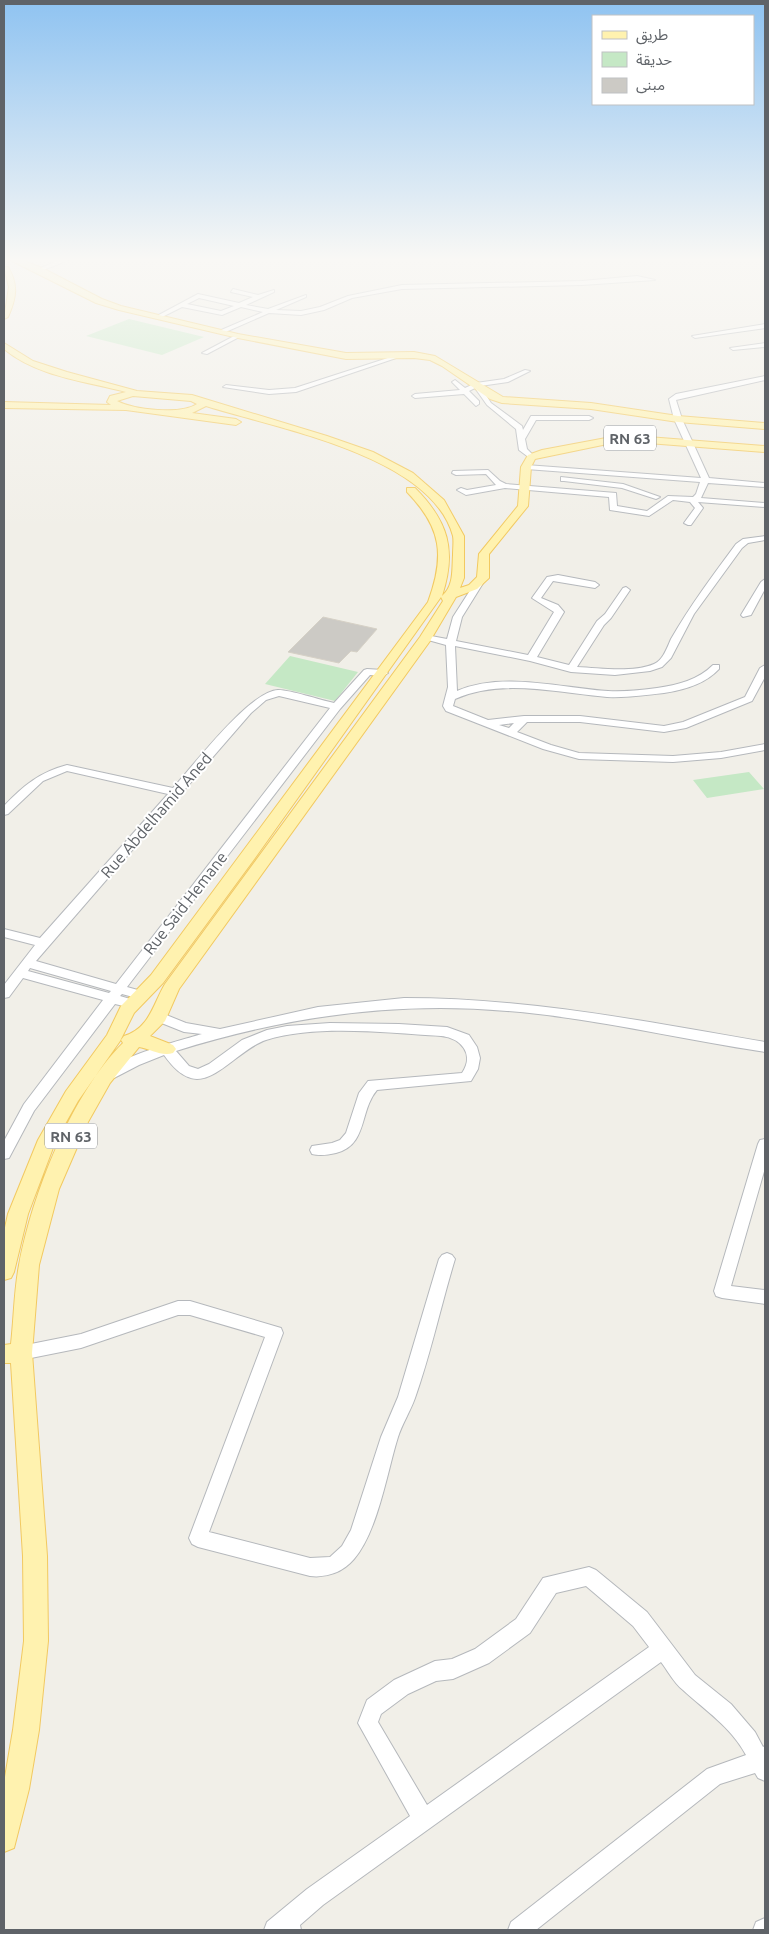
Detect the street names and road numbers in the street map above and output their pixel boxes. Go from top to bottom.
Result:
road number: RN 63 [604,426,656,450]
street label: Rue Abdelhamid Aned [97,749,215,881]
street label: Rue Said Hemane [139,848,231,958]
road number: RN 63 [45,1124,97,1148]

